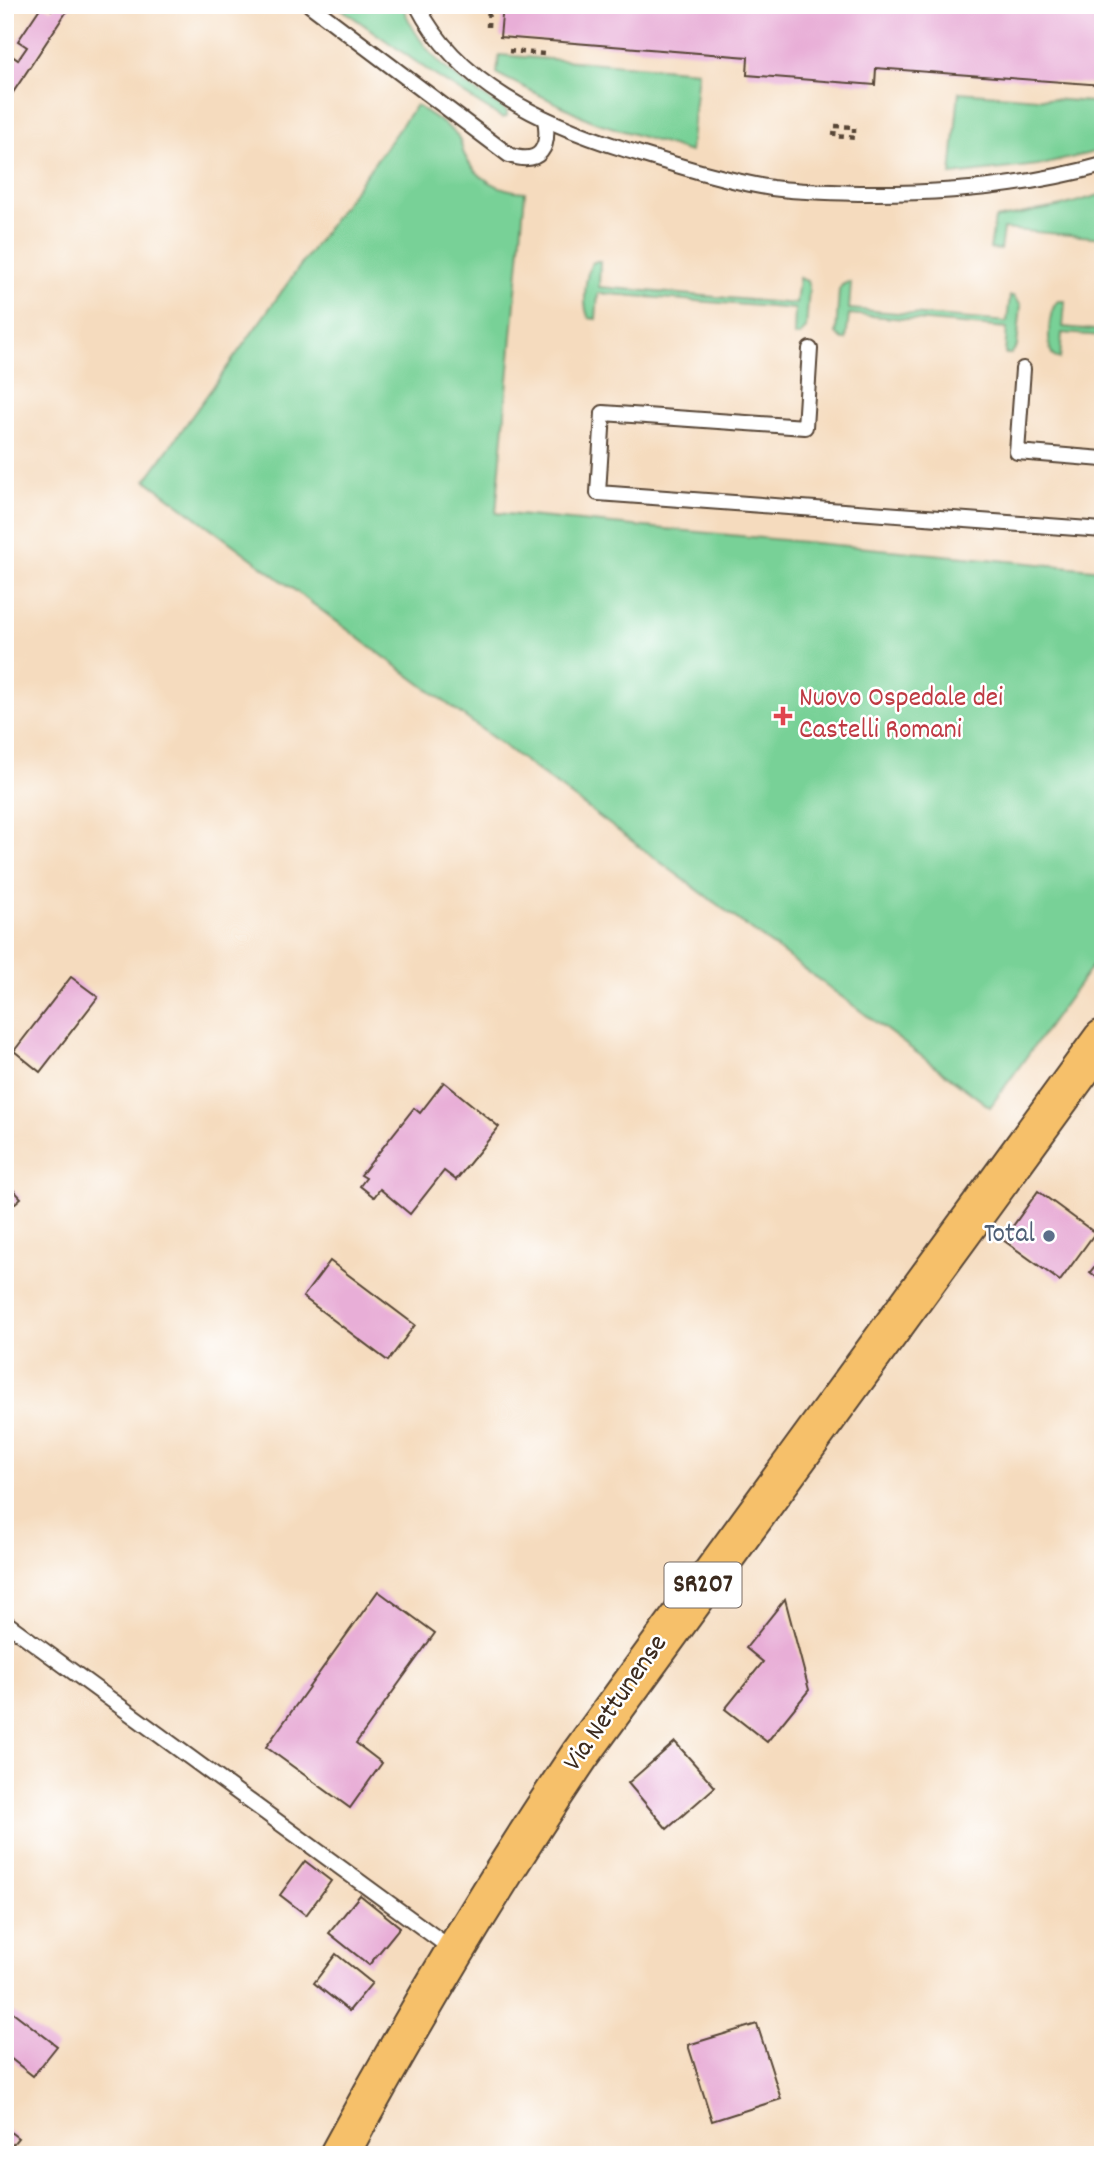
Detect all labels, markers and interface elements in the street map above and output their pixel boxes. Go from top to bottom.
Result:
place label: Nuovo Ospedale dei Castelli Romani [799,680,1003,752]
marker: Nuovo Ospedale dei Castelli Romani [773,706,793,726]
place label: Total [984,1216,1035,1256]
marker: Total [1041,1228,1057,1244]
road number: SR207 [664,1562,742,1608]
street label: Via Nettunense [555,1627,679,1781]

